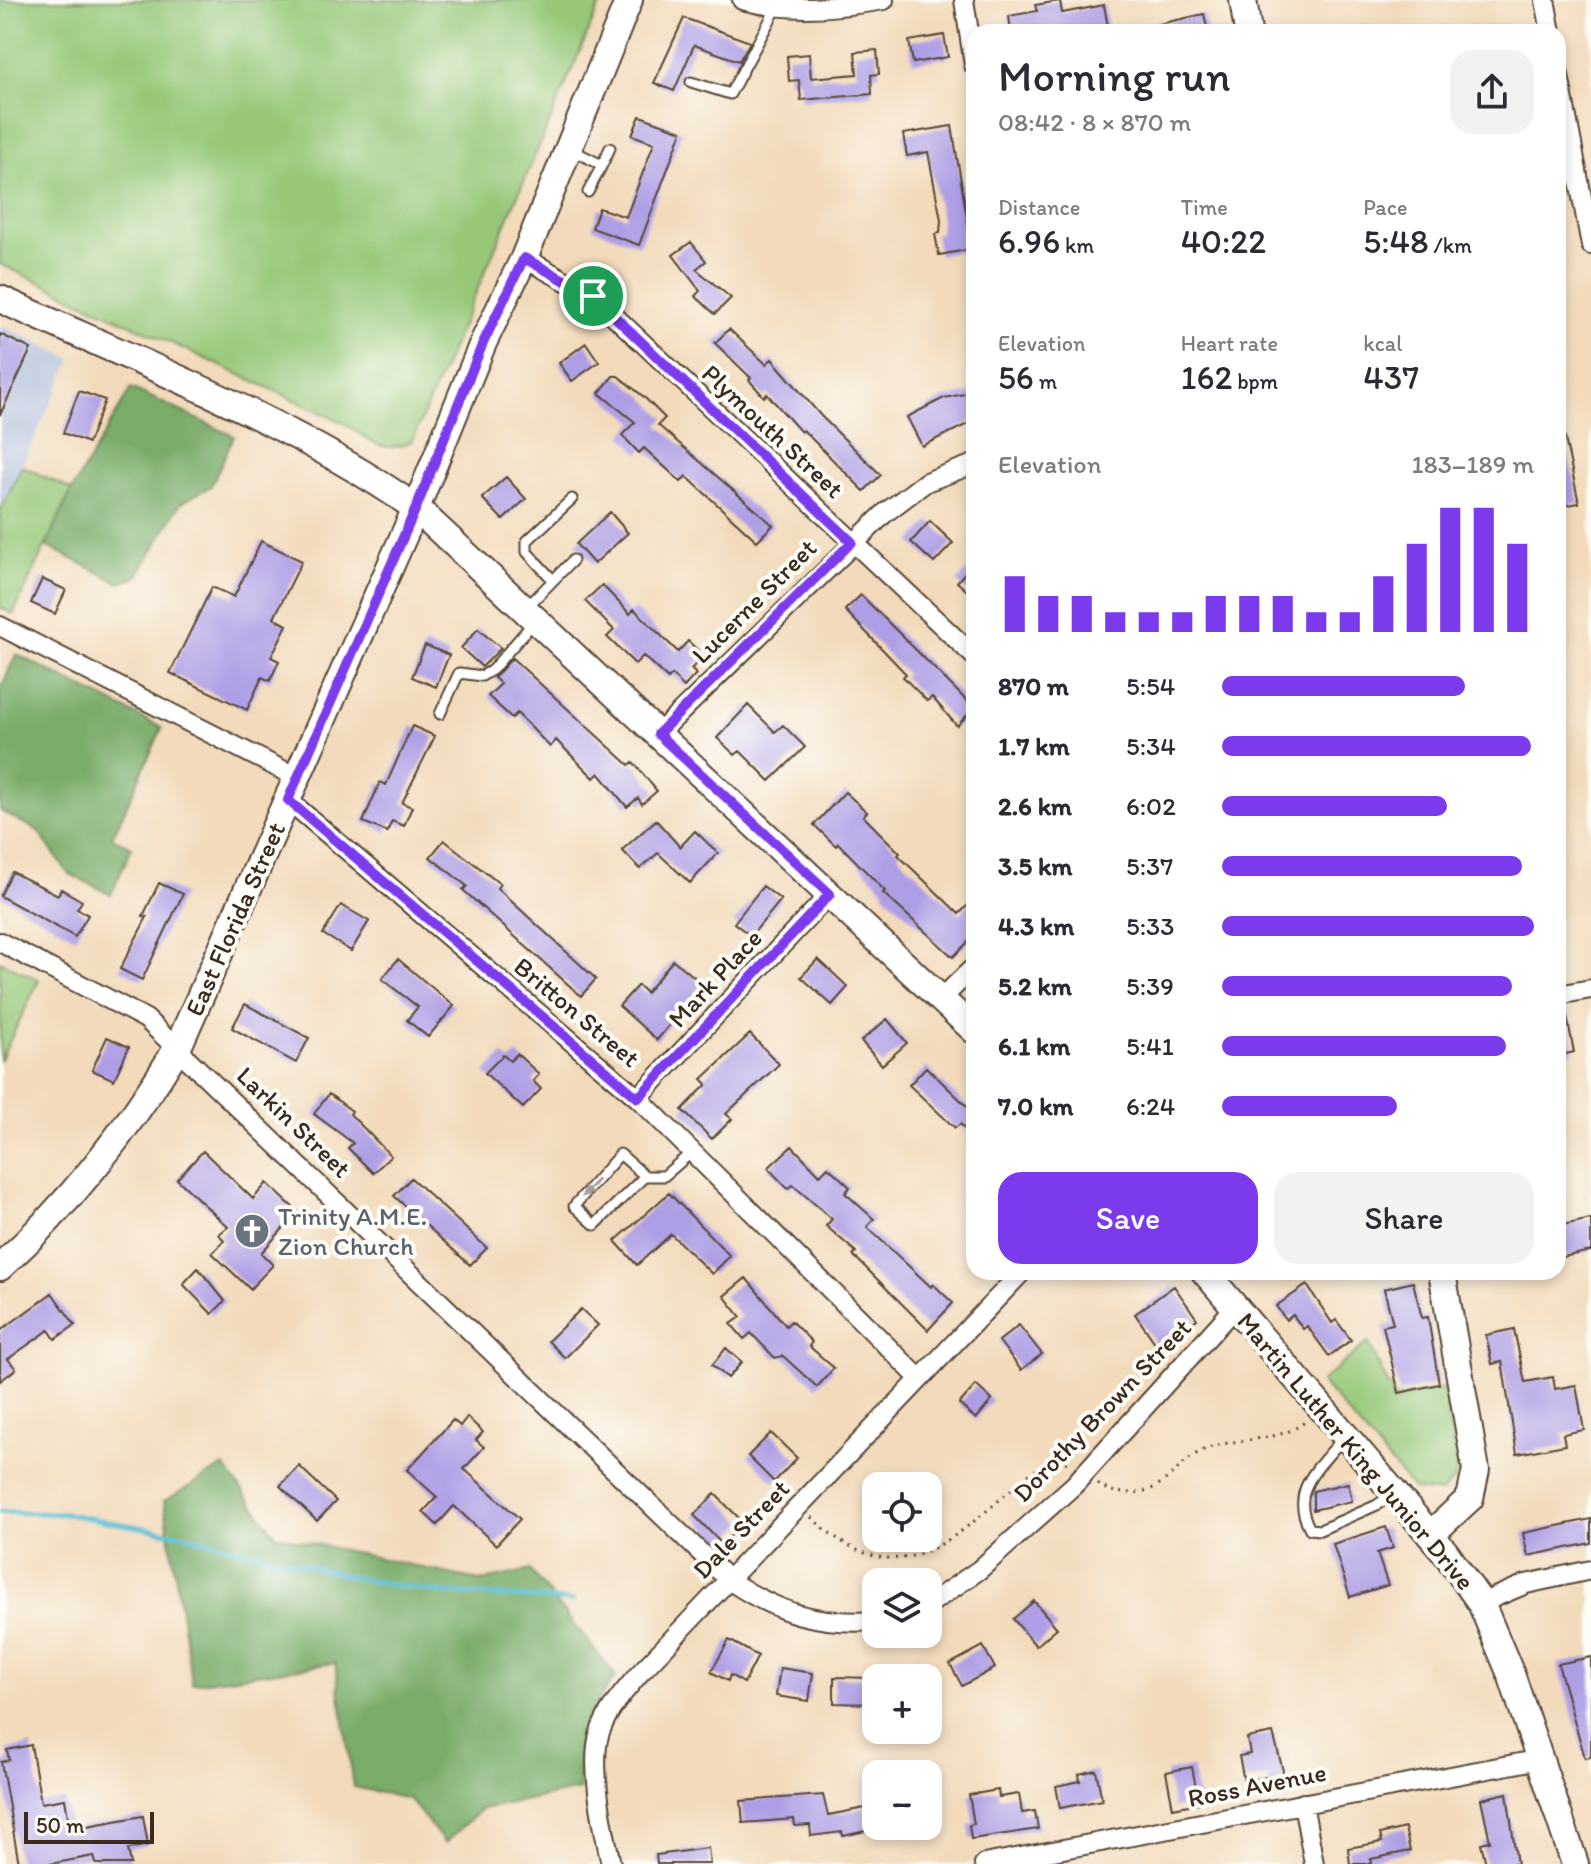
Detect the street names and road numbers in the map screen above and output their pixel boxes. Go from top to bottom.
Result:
street label: Plymouth Street [696,357,851,505]
street label: Lucerne Street [685,532,823,670]
street label: East Florida Street [178,817,292,1021]
street label: Mark Place [661,922,769,1034]
street label: Britton Street [508,950,647,1074]
street label: Larkin Street [230,1060,358,1185]
street label: Martin Luther King Junior Drive [1230,1306,1482,1596]
street label: Dorothy Brown Street [1006,1311,1198,1509]
street label: Dale Street [686,1473,796,1585]
street label: Ross Avenue [1185,1756,1329,1814]

